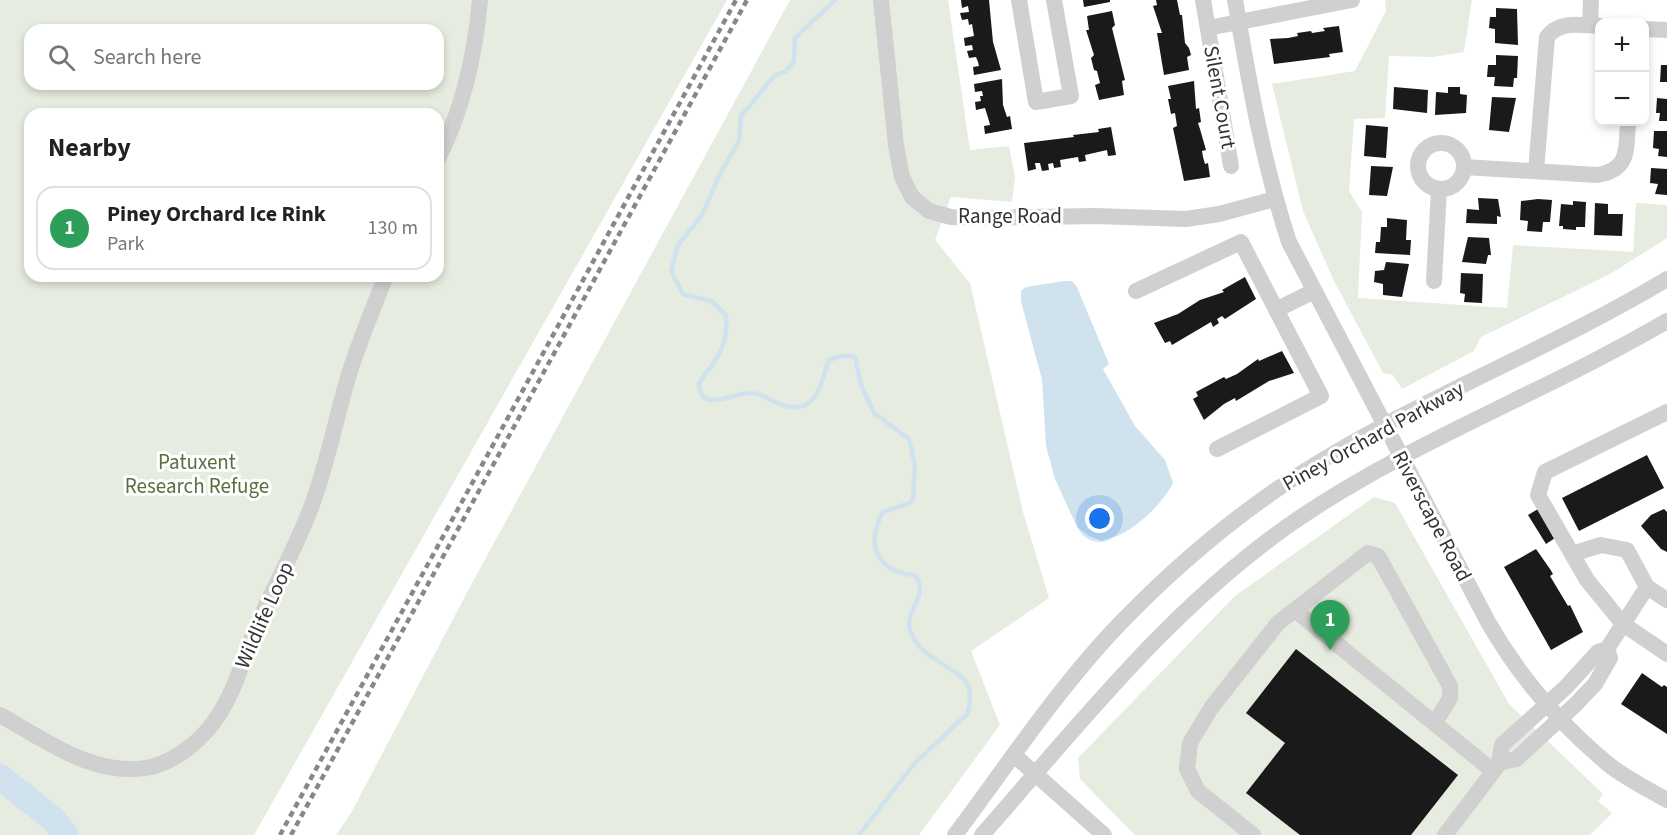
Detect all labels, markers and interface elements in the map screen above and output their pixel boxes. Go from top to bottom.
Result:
map controls [1595,18,1649,126]
button: + [1595,18,1649,72]
search box [24,24,444,90]
icon: search [45,41,78,74]
text: Search here [93,41,201,73]
street label: Silent Court [1196,43,1244,151]
button: − [1595,72,1649,126]
text: Nearby [48,129,131,166]
text: Piney Orchard Ice Rink [107,198,326,230]
street label: Range Road [958,201,1062,231]
text: 1 [64,214,75,242]
text: 130 m [368,214,418,242]
text: Park [107,230,144,258]
street label: Piney Orchard Parkway [1277,374,1469,498]
street label: Riverscape Road [1385,445,1479,587]
park label: Patuxent Research Refuge [125,447,269,501]
your location [1085,504,1114,533]
street label: Wildlife Loop [227,557,301,673]
pin: 1 [1310,600,1350,650]

